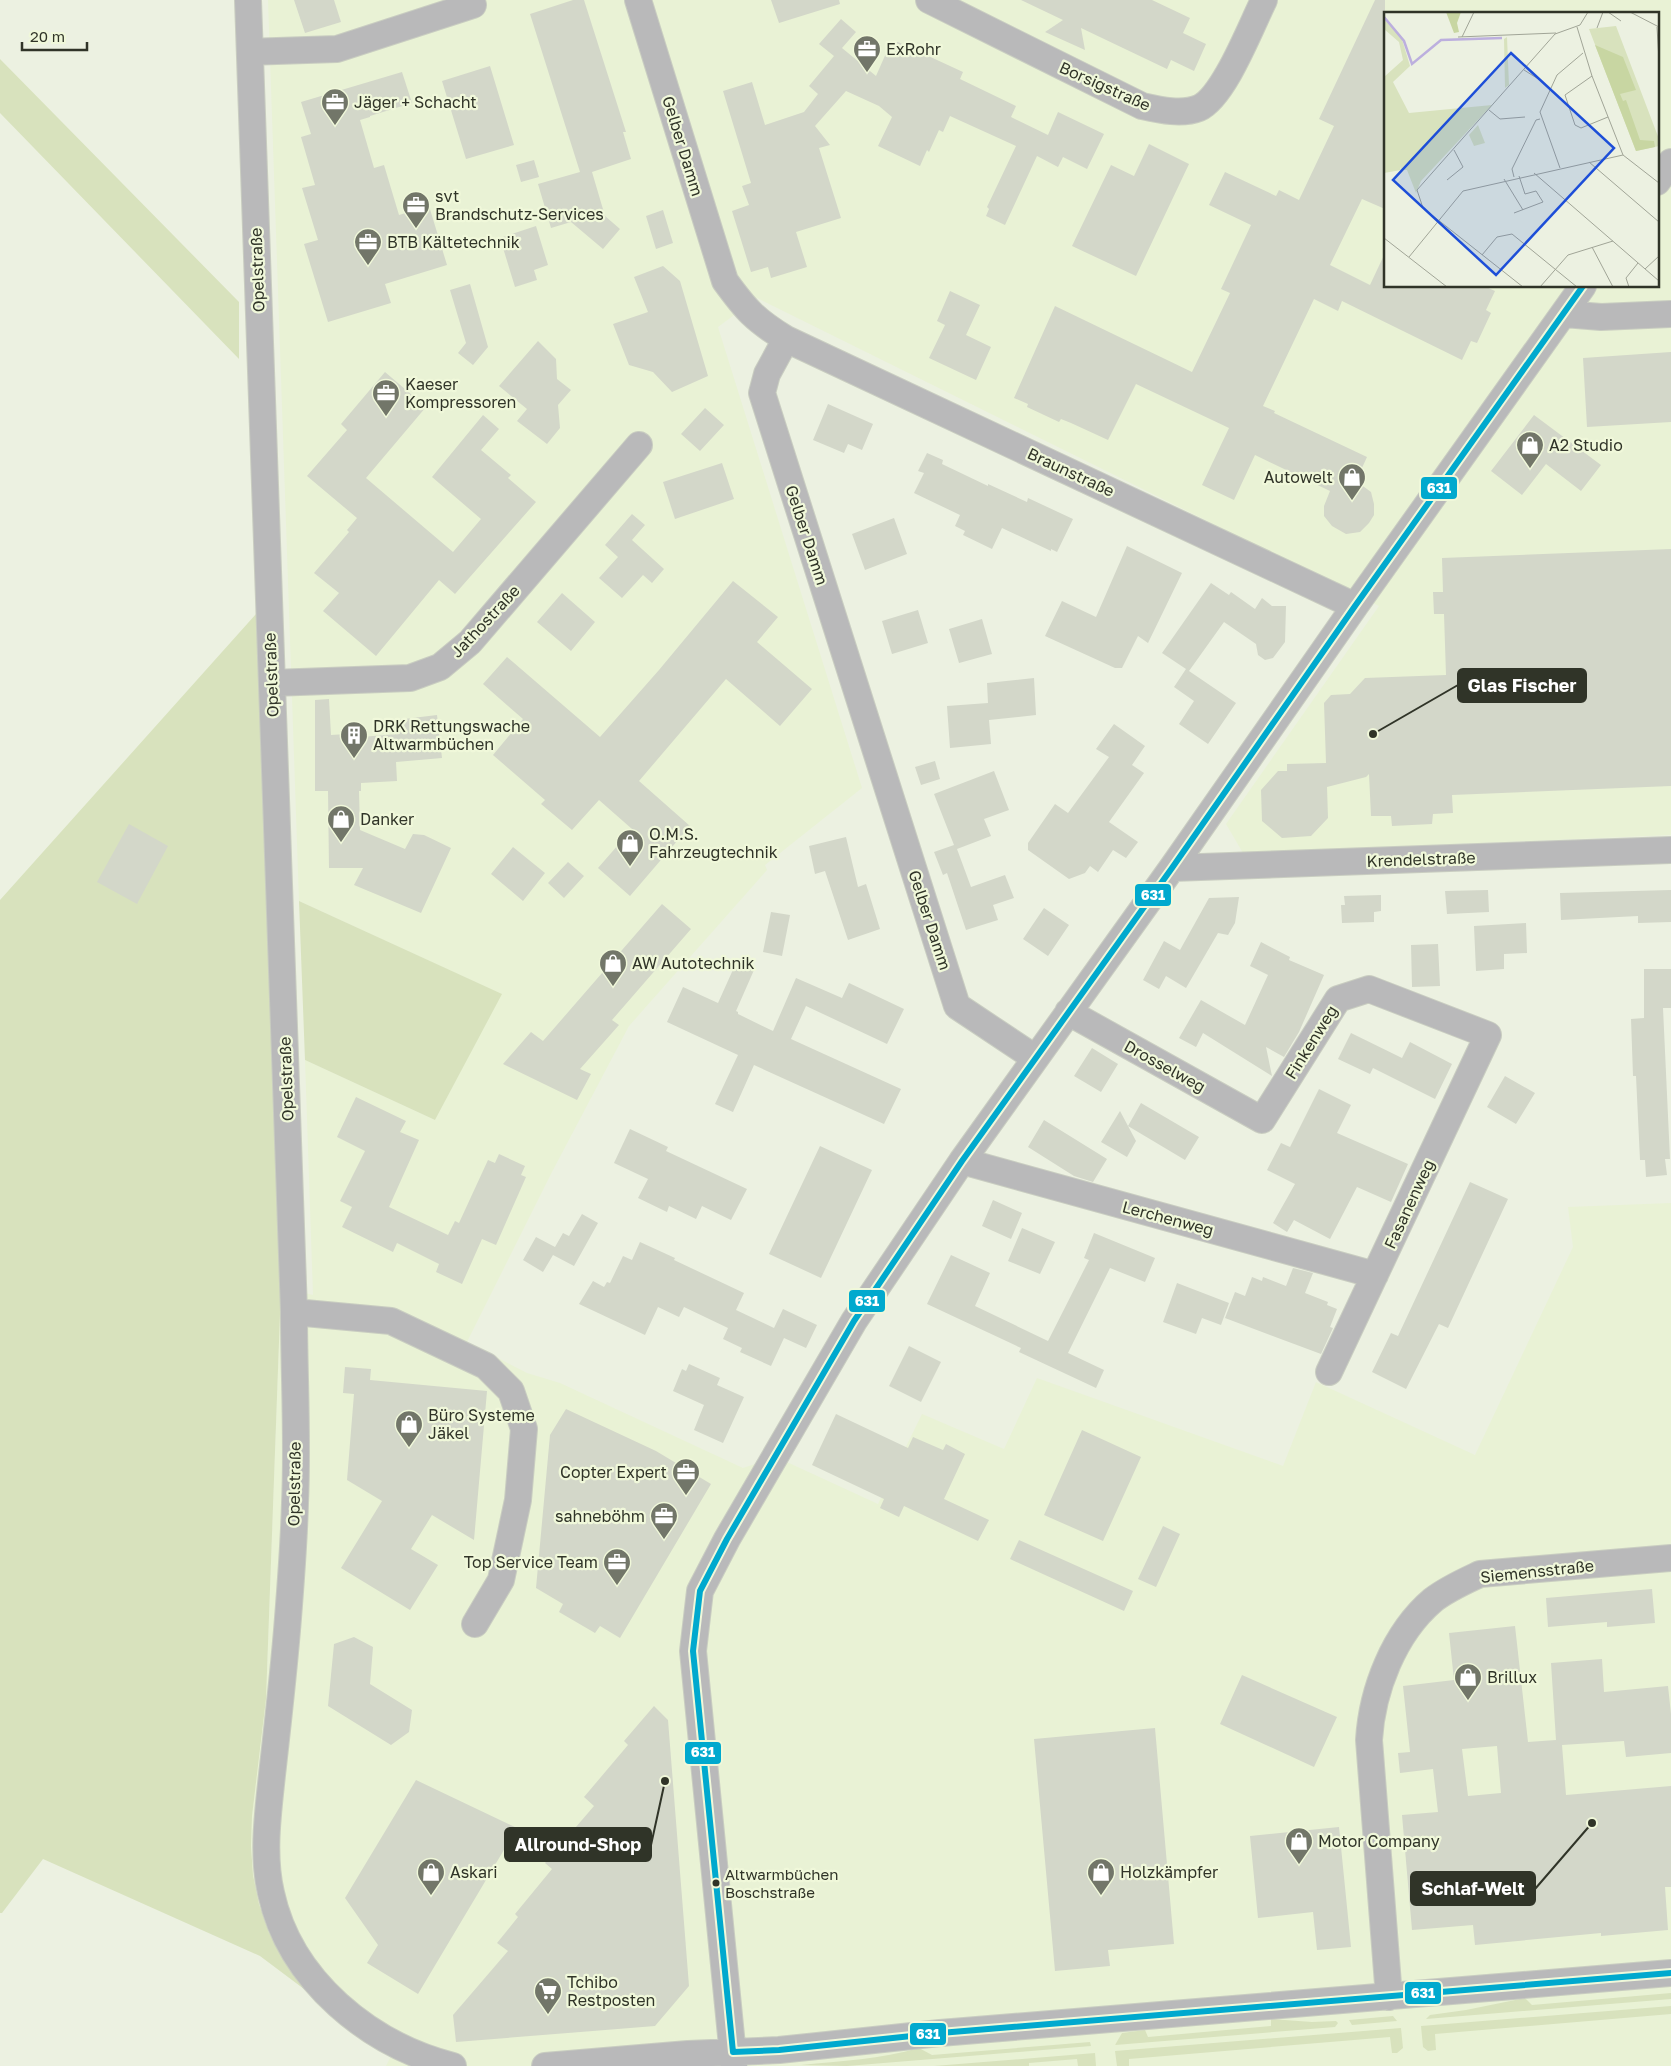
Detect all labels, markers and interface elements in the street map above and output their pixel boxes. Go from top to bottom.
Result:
inset map [1384,12,1658,288]
scale bar [22,20,88,52]
text: 20 m [30,27,65,45]
office icon: ExRohr [852,34,882,73]
place label: ExRohr [886,39,941,59]
street label: Borsigstraße [1056,57,1154,115]
office icon: Jäger + Schacht [320,87,350,126]
place label: Jäger + Schacht [354,92,477,112]
street label: Gelber Damm [658,94,708,198]
place label: svt Brandschutz-Services [435,186,604,224]
office icon: svt Brandschutz-Services [401,190,431,229]
street label: Opelstraße [246,227,268,313]
office icon: BTB Kältetechnik [353,227,383,266]
place label: BTB Kältetechnik [387,232,520,252]
place label: Kaeser Kompressoren [405,374,516,412]
office icon: Kaeser Kompressoren [371,378,401,417]
shop icon: A2 Studio [1515,430,1545,469]
place label: A2 Studio [1549,435,1623,455]
street label: Braunstraße [1024,443,1118,501]
shop icon: Autowelt [1337,462,1367,501]
place label: Autowelt [1264,467,1333,487]
line badge: 631 [1420,476,1458,500]
text: 631 [1427,479,1451,496]
street label: Gelber Damm [781,483,833,587]
street label: Jathostraße [446,580,524,662]
street label: Opelstraße [260,632,282,718]
callout: Glas Fischer [1458,669,1586,702]
text: Glas Fischer [1468,674,1576,696]
place label: DRK Rettungswache Altwarmbüchen [373,716,530,754]
building icon: DRK Rettungswache Altwarmbüchen [339,720,369,759]
shop icon: Danker [326,804,356,843]
place label: Danker [360,809,414,829]
place label: O.M.S. Fahrzeugtechnik [649,824,778,862]
shop icon: O.M.S. Fahrzeugtechnik [615,828,645,867]
street label: Krendelstraße [1366,847,1476,871]
street label: Gelber Damm [904,868,956,972]
line badge: 631 [1134,883,1172,907]
text: 631 [1141,886,1165,903]
shop icon: AW Autotechnik [598,948,628,987]
place label: AW Autotechnik [632,953,755,973]
street label: Finkenweg [1280,1001,1342,1083]
street label: Drosselweg [1121,1035,1209,1097]
street label: Opelstraße [275,1036,297,1122]
street label: Fasanenweg [1380,1156,1438,1252]
street label: Lerchenweg [1120,1196,1216,1240]
line badge: 631 [848,1289,886,1313]
text: 631 [855,1292,879,1309]
place label: Büro Systeme Jäkel [428,1405,535,1443]
shop icon: Büro Systeme Jäkel [394,1409,424,1448]
street label: Opelstraße [283,1442,305,1526]
office icon: Copter Expert [671,1457,701,1496]
place label: Copter Expert [560,1462,667,1482]
office icon: sahneböhm [649,1501,679,1540]
place label: sahneböhm [555,1506,645,1526]
office icon: Top Service Team [602,1547,632,1586]
place label: Top Service Team [464,1552,598,1572]
street label: Siemensstraße [1479,1555,1595,1587]
shop icon: Brillux [1453,1662,1483,1701]
place label: Brillux [1487,1667,1537,1687]
line badge: 631 [684,1741,722,1765]
text: 631 [691,1743,715,1760]
shop icon: Motor Company [1284,1826,1314,1865]
callout: Allround-Shop [505,1828,651,1861]
place label: Motor Company [1318,1831,1440,1851]
text: Allround-Shop [515,1833,641,1855]
shop icon: Askari [416,1857,446,1896]
shop icon: Holzkämpfer [1086,1857,1116,1896]
place label: Askari [450,1862,498,1882]
place label: Holzkämpfer [1120,1862,1218,1882]
place label: Altwarmbüchen Boschstraße [725,1865,838,1901]
callout: Schlaf-Welt [1411,1872,1535,1905]
text: Schlaf-Welt [1421,1877,1525,1899]
marker: Altwarmbüchen Boschstraße [711,1878,721,1888]
place label: Tchibo Restposten [567,1972,655,2010]
supermarket icon: Tchibo Restposten [533,1976,563,2015]
line badge: 631 [1404,1981,1442,2005]
text: 631 [1411,1984,1435,2001]
line badge: 631 [909,2022,947,2046]
text: 631 [916,2025,940,2042]

